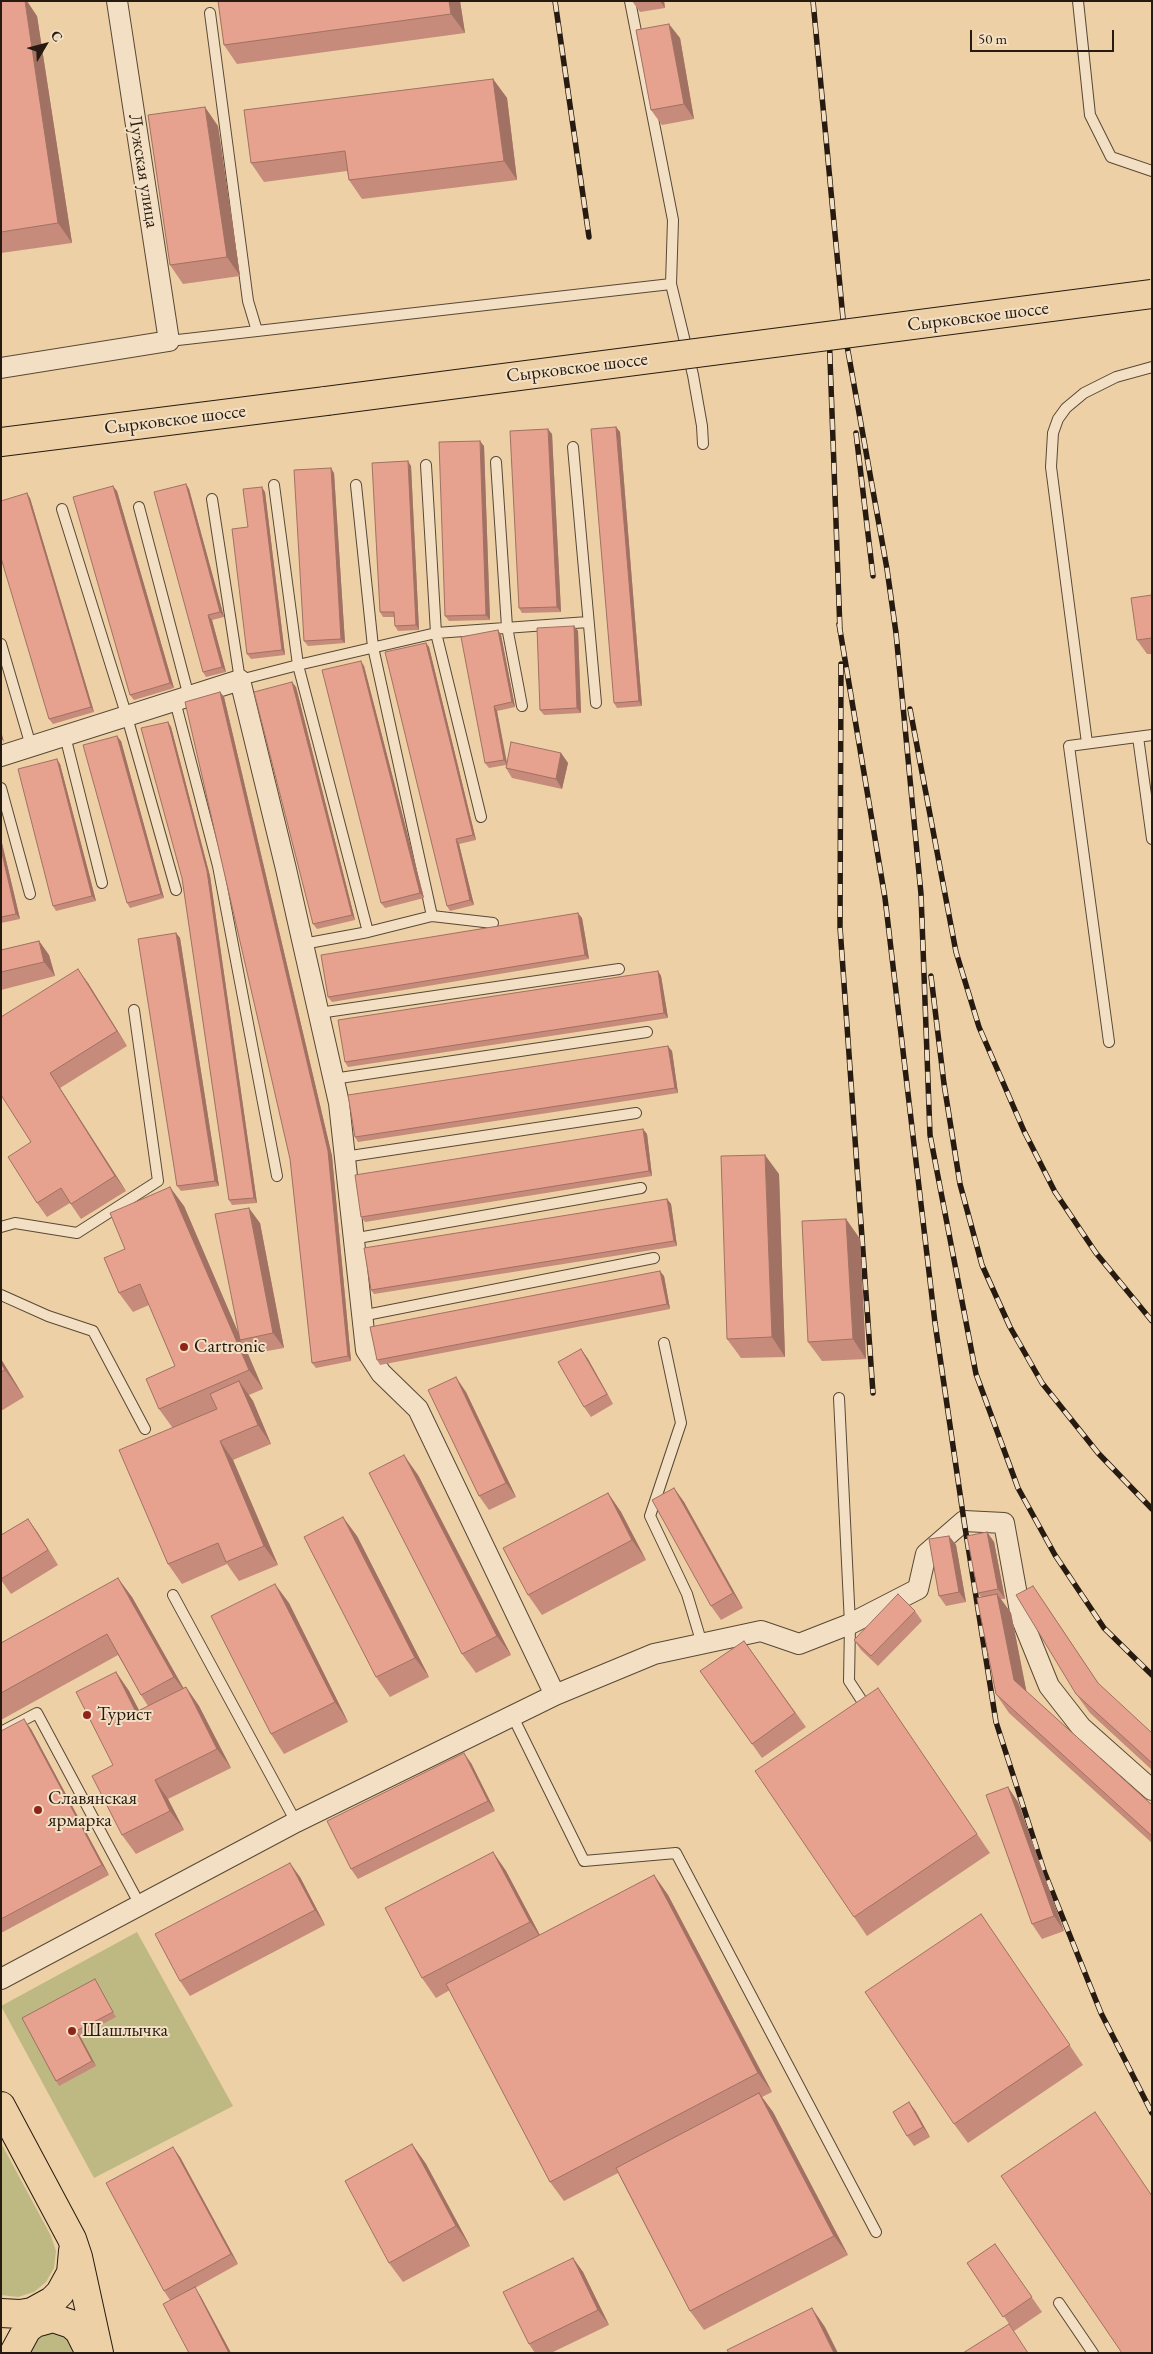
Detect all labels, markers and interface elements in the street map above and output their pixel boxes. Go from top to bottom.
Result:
north arrow [20,20,70,70]
scale bar [973,20,1117,52]
text: С [47,27,67,45]
text: 50 m [978,29,1007,48]
street label: Лужская улица [123,112,163,230]
street label: Сырковское шоссе [906,297,1050,337]
street label: Сырковское шоссе [505,348,649,388]
street label: Сырковское шоссе [103,400,247,440]
place label: Cartronic [194,1336,266,1358]
marker: Cartronic [178,1341,190,1353]
place label: Турист [97,1704,152,1726]
marker: Турист [81,1709,93,1721]
place label: Славянская ярмарка [48,1788,137,1832]
marker: Славянская ярмарка [32,1804,44,1816]
place label: Шашлычка [82,2020,168,2042]
marker: Шашлычка [66,2025,78,2037]

